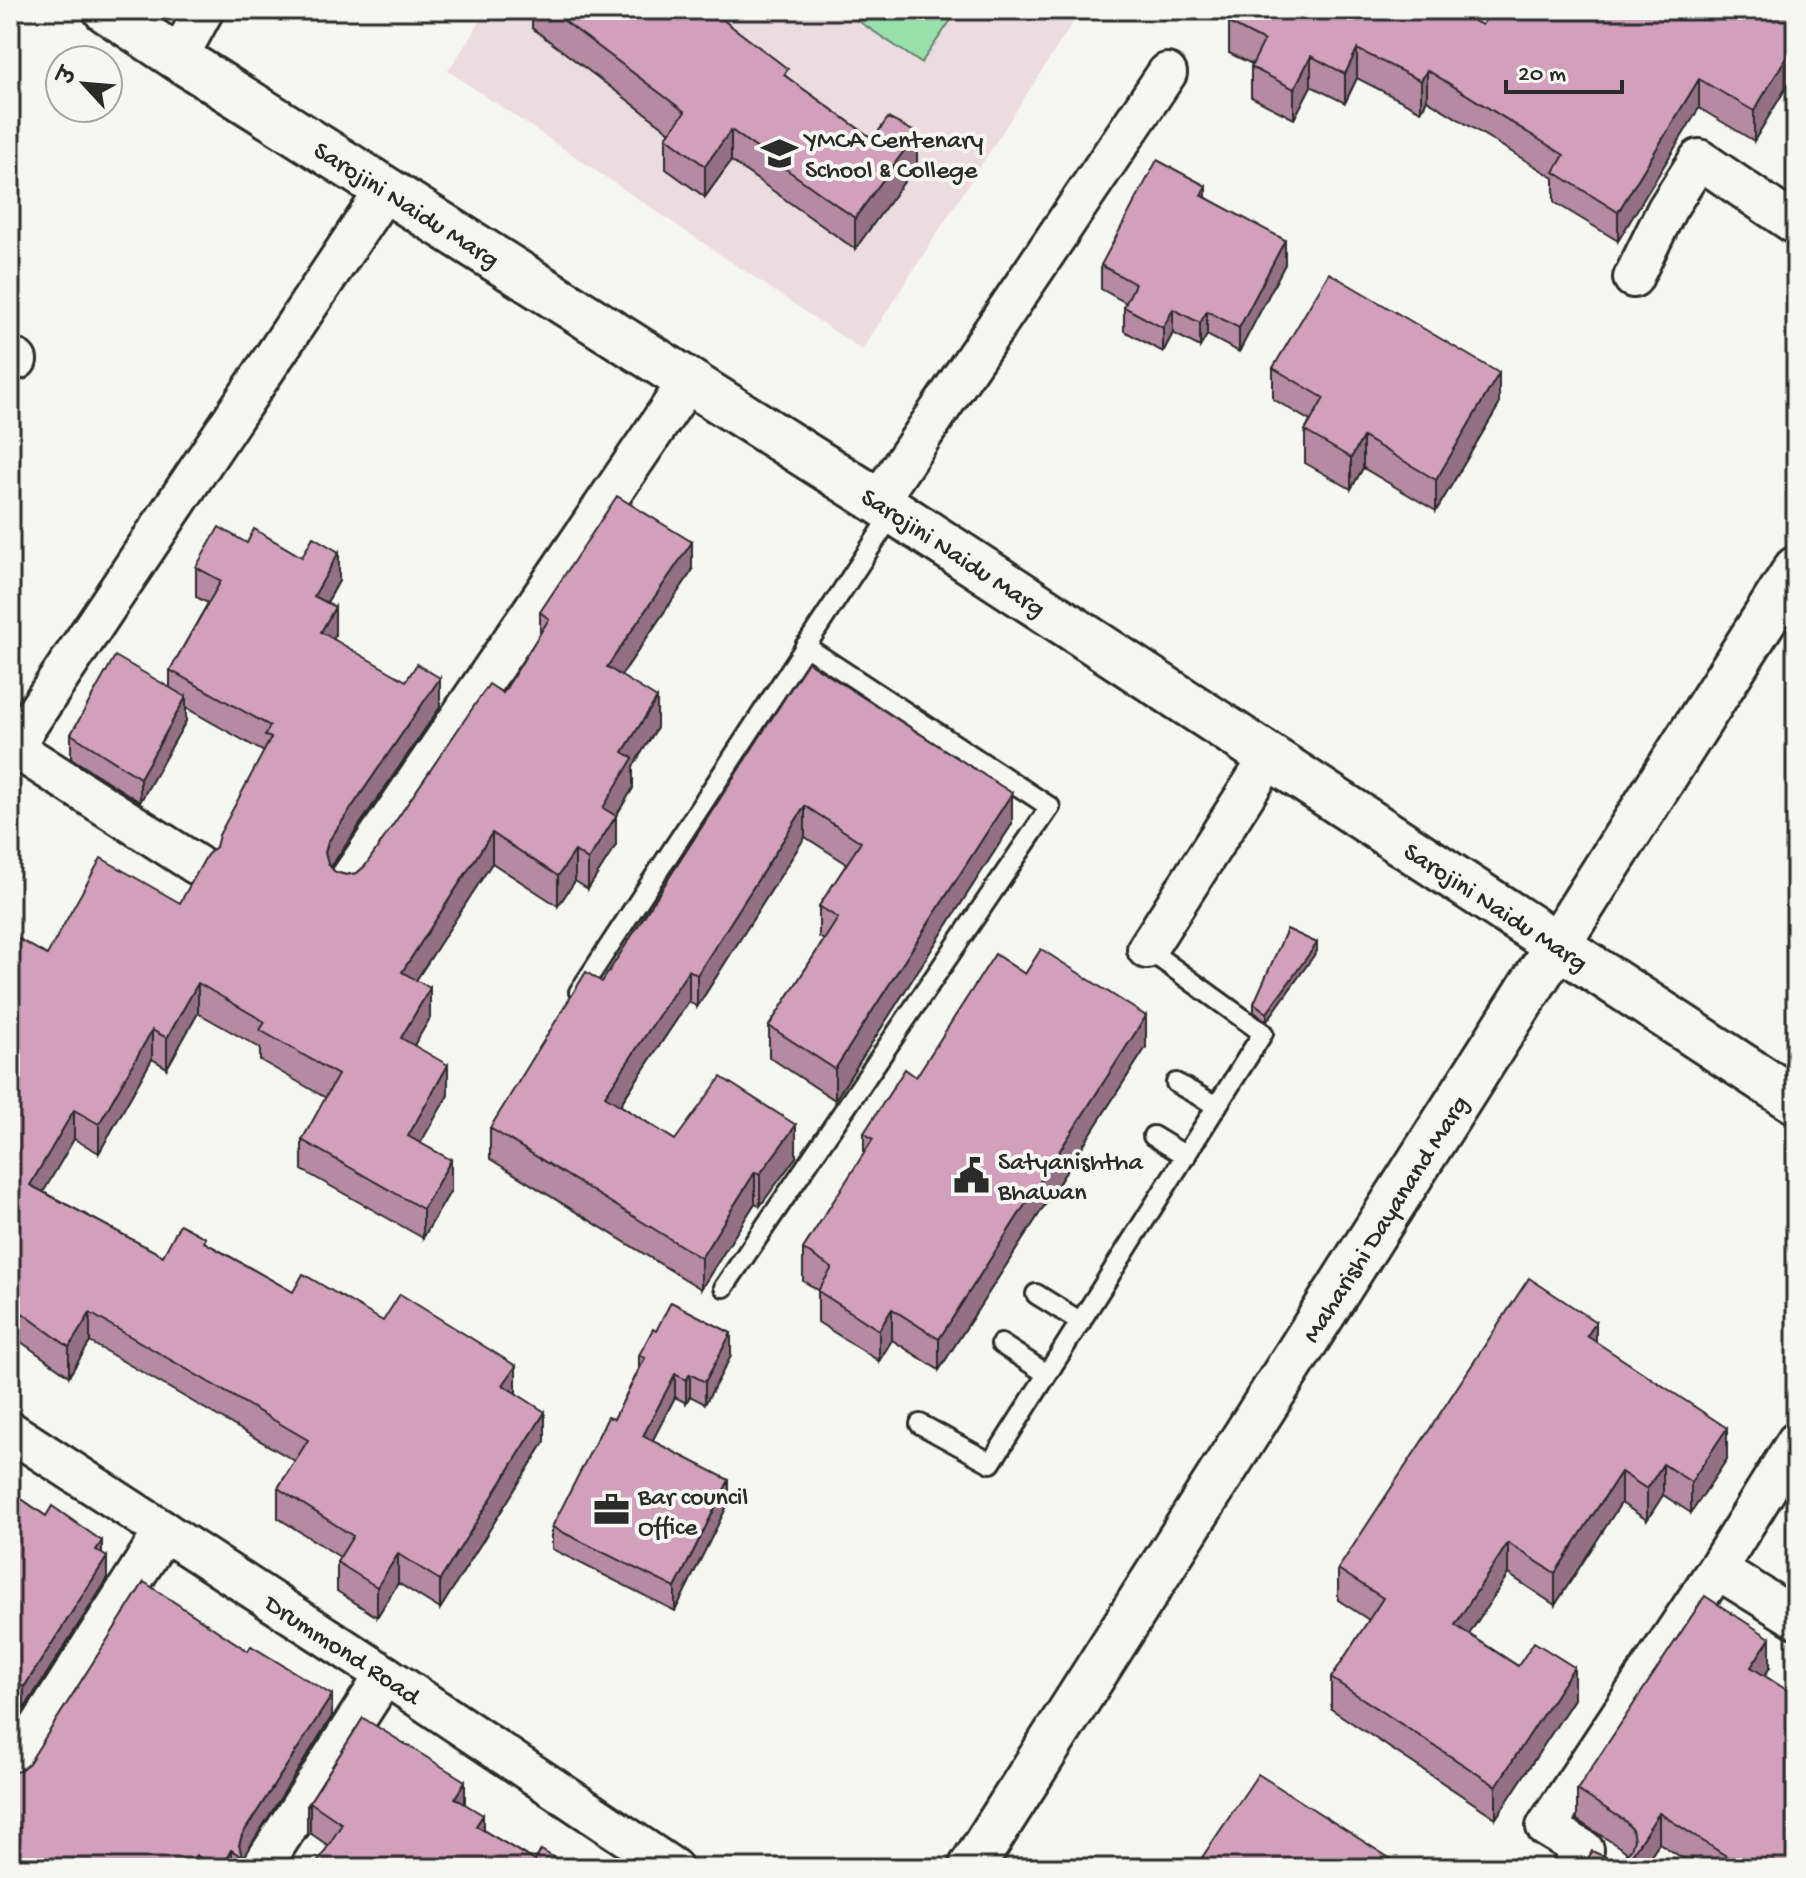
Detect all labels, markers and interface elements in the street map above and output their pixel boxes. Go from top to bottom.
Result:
north arrow [44,44,124,124]
scale bar [1506,44,1622,94]
text: 20 m [1518,61,1566,90]
text: उ [54,63,86,91]
place label: YMCA Centenary School & College [803,127,984,188]
school or university icon: YMCA Centenary School & College [760,134,798,172]
street label: Sarojini Naidu Marg [306,137,504,277]
street label: Sarojini Naidu Marg [854,483,1050,626]
street label: Sarojini Naidu Marg [1396,838,1592,981]
street label: Maharishi Dayanand Marg [1298,1091,1478,1350]
place label: Satyanishtha Bhawan [997,1149,1144,1210]
public building icon: Satyanishtha Bhawan [953,1156,991,1194]
place label: Bar council Office [637,1484,748,1545]
office icon: Bar council Office [593,1491,631,1529]
street label: Drummond Road [256,1589,426,1715]

